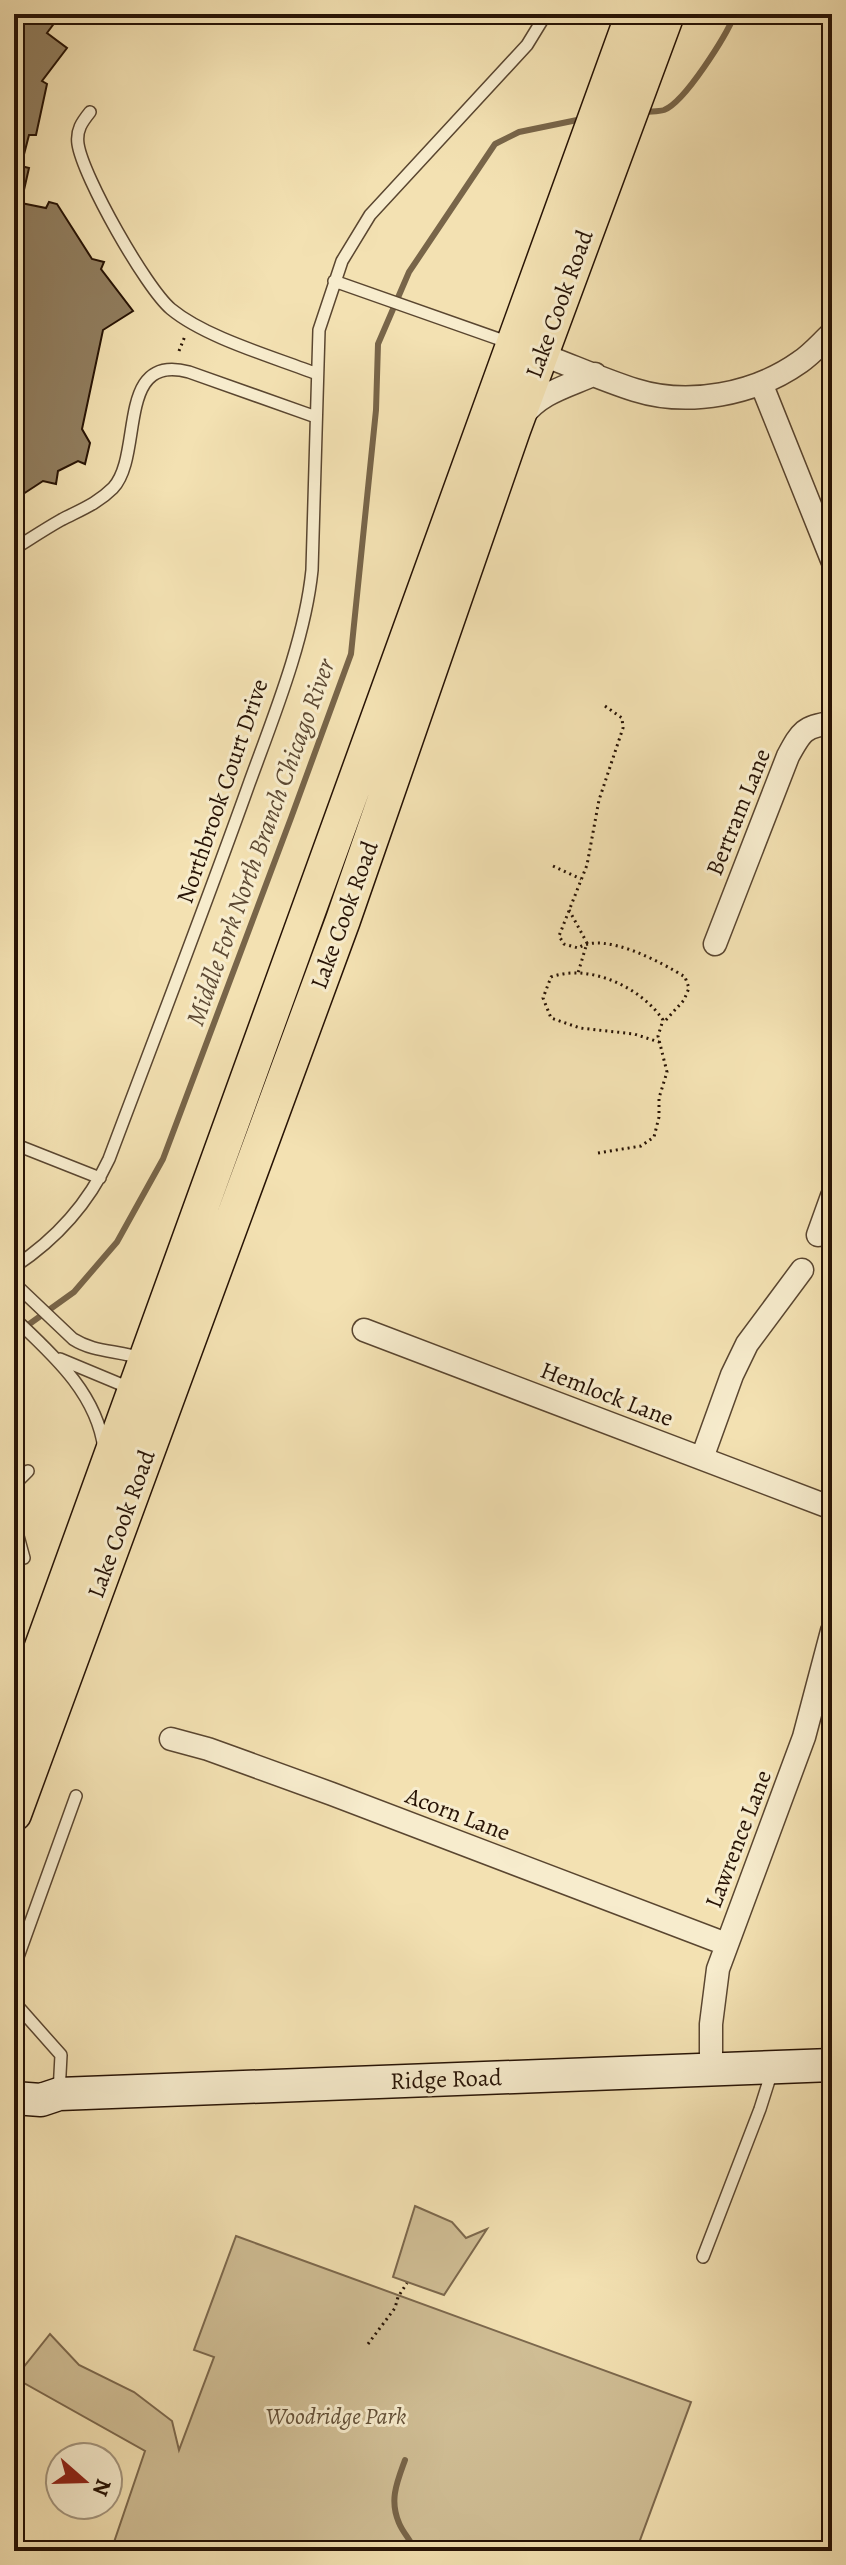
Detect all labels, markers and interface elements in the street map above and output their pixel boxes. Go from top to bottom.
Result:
street label: Lake Cook Road [517,225,601,382]
water label: Middle Fork North Branch Chicago River [178,653,344,1030]
street label: Northbrook Court Drive [169,674,275,908]
street label: Bertram Lane [698,744,778,880]
street label: Lake Cook Road [302,836,386,993]
street label: Hemlock Lane [536,1354,678,1434]
street label: Lake Cook Road [79,1445,163,1602]
street label: Lawrence Lane [697,1765,779,1913]
street label: Acorn Lane [400,1779,515,1849]
street label: Ridge Road [390,2061,502,2097]
park label: Woodridge Park [266,2400,407,2432]
north arrow [44,2441,124,2521]
text: N [85,2475,119,2500]

